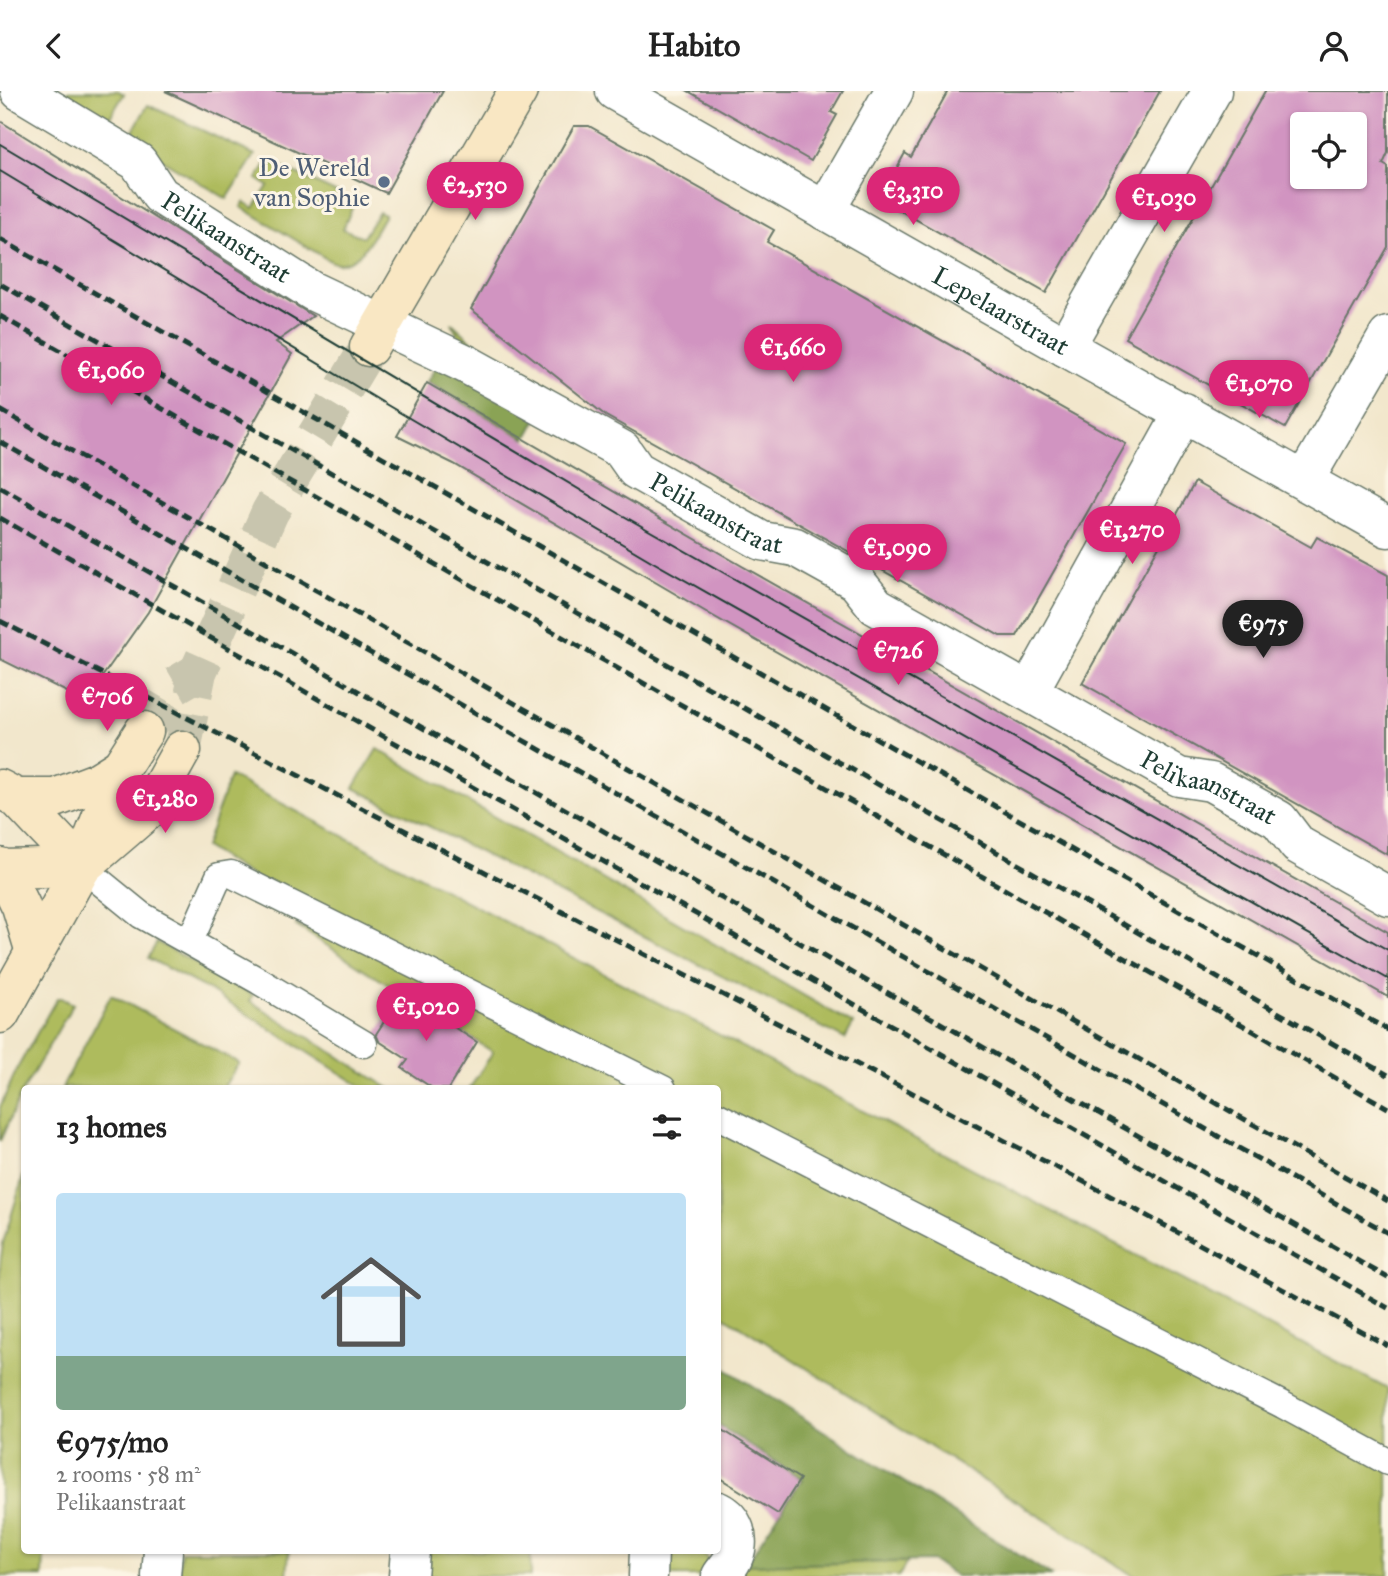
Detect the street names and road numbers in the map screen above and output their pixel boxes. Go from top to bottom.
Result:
street label: Pelikaanstraat [156,184,297,290]
street label: Lepelaarstraat [927,259,1075,362]
street label: Pelikaanstraat [644,465,785,560]
street label: Pelikaanstraat [1135,743,1283,832]

